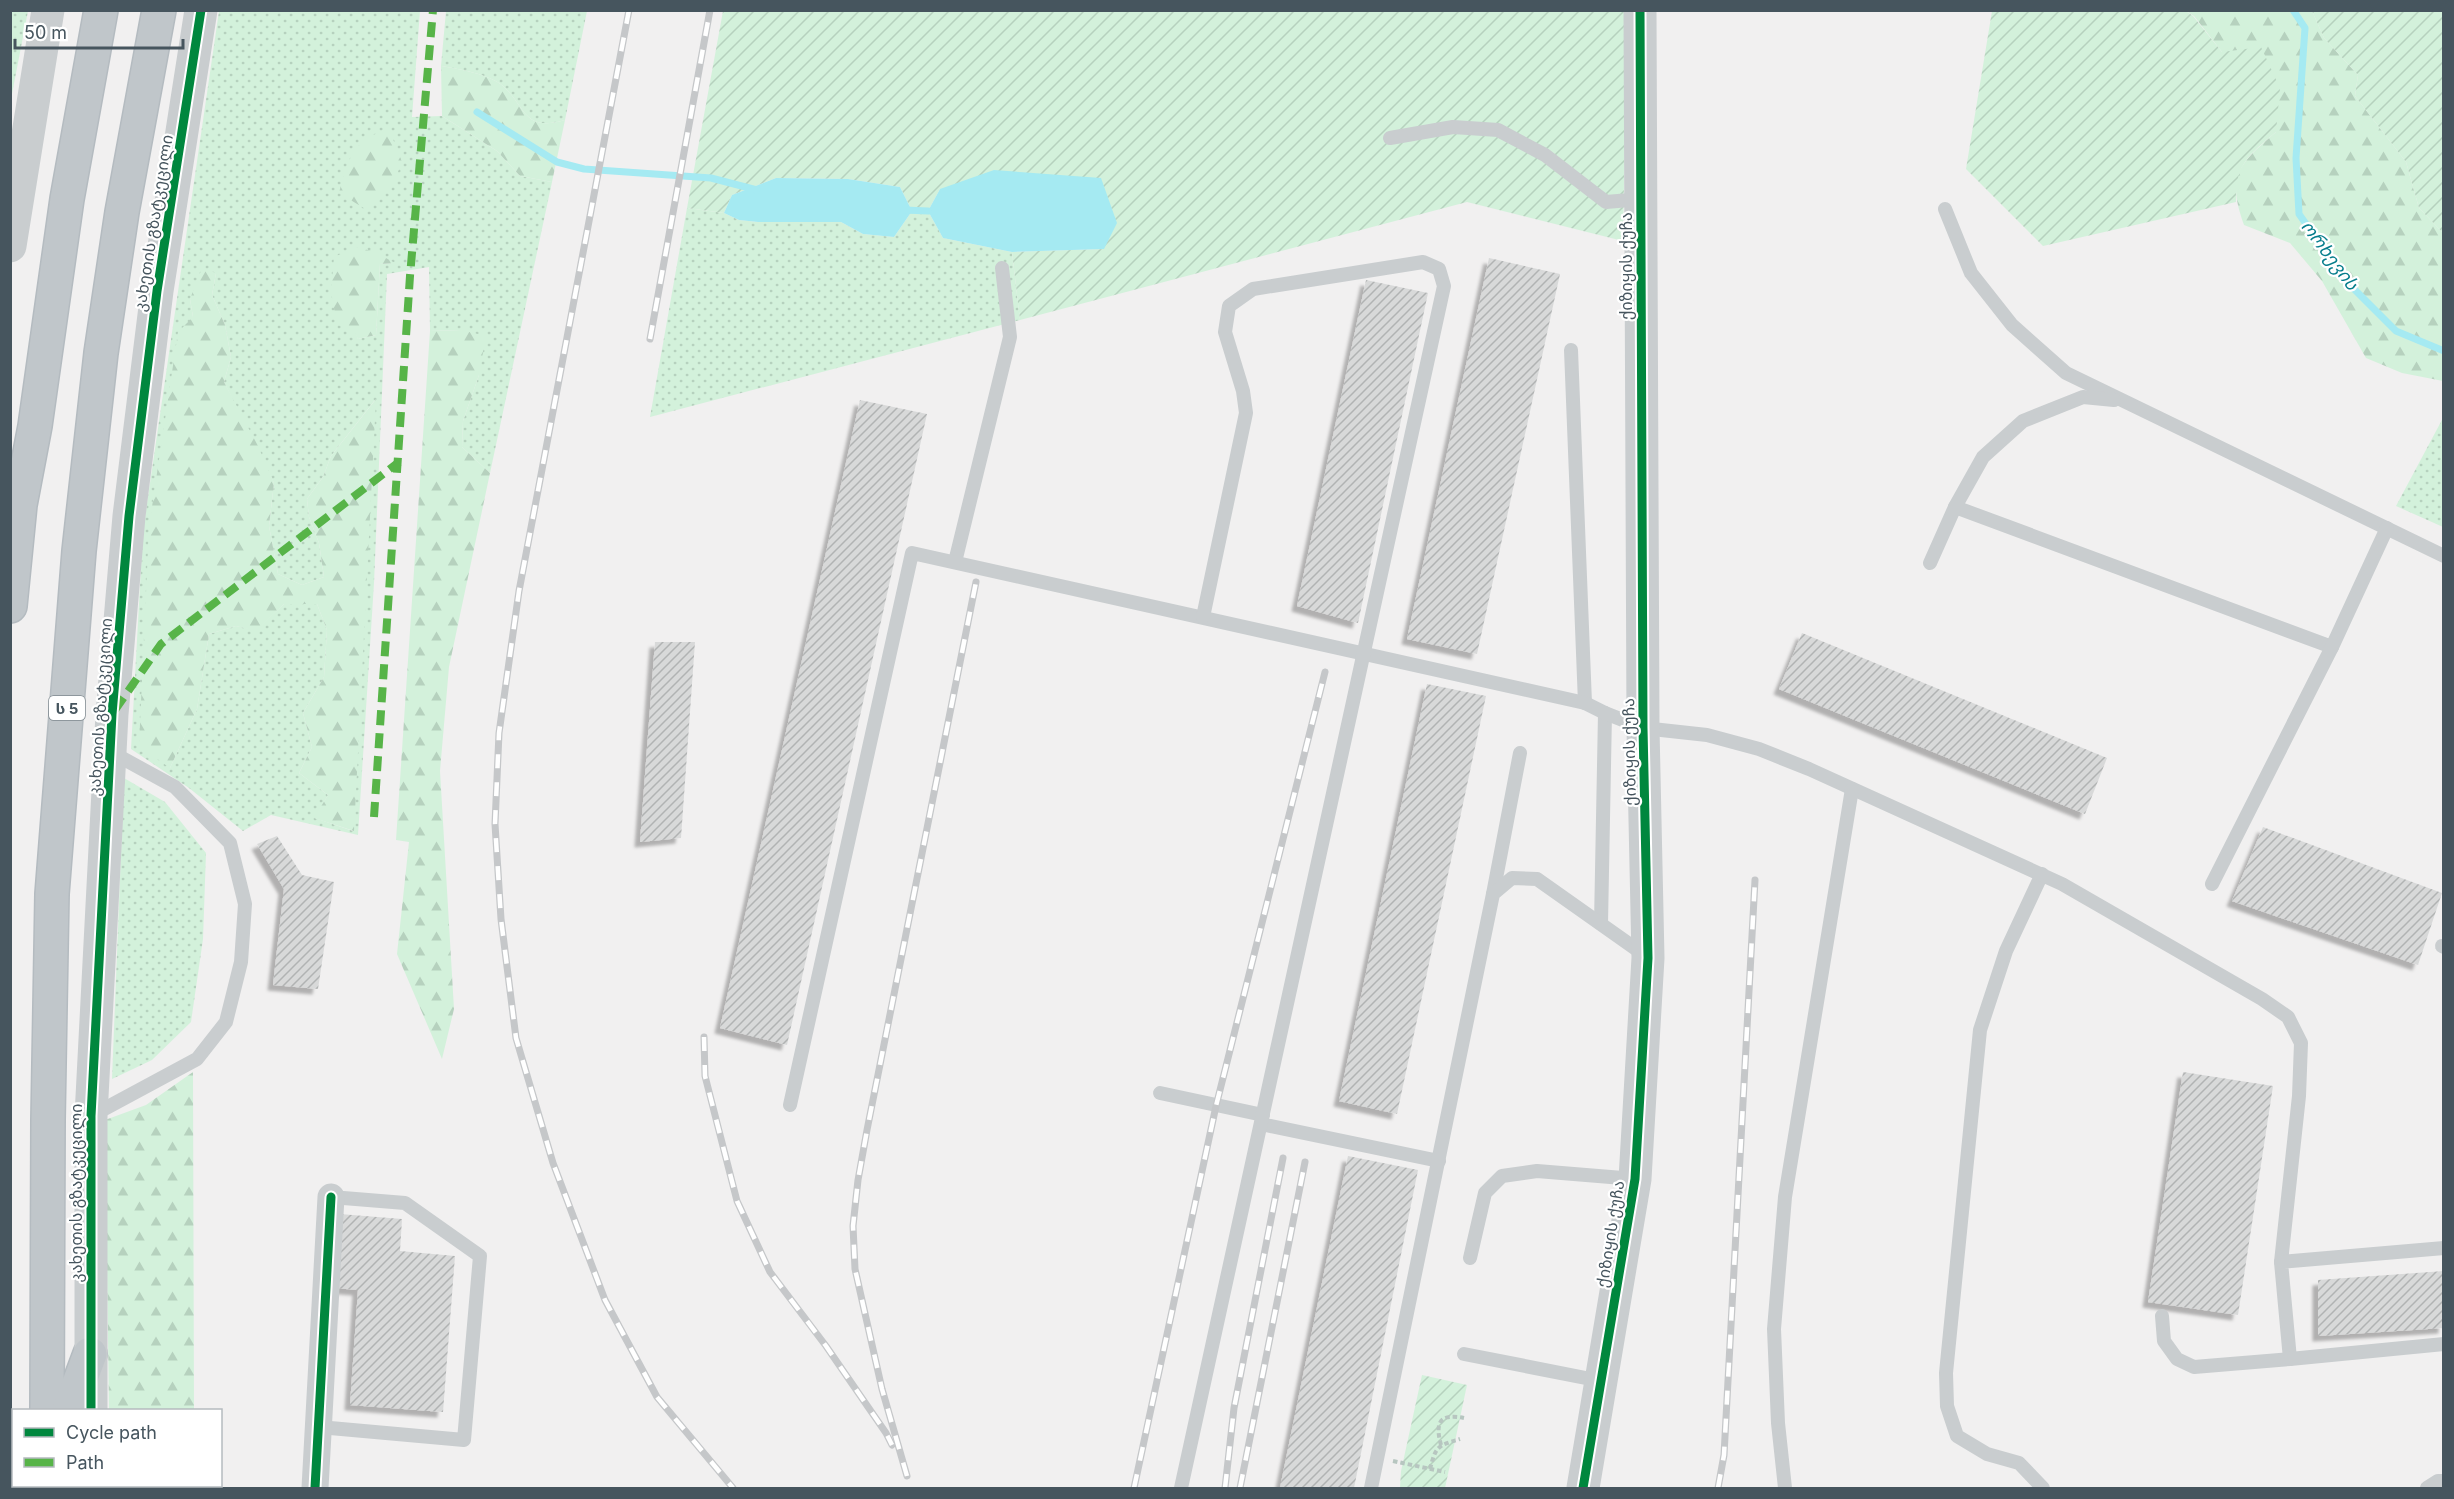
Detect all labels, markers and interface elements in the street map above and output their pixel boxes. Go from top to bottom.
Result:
scale bar [15,12,183,50]
text: 50 m [24,22,67,43]
street label: კახეთის გზატკეცილი [129,133,178,313]
street label: ქიზიყის ქუჩა [1616,212,1636,320]
water label: ორხევის [2296,216,2364,295]
street label: კახეთის გზატკეცილი [84,617,117,797]
road number: ს 5 [49,696,85,720]
street label: ქიზიყის ქუჩა [1618,698,1640,806]
street label: კახეთის გზატკეცილი [66,1104,87,1282]
street label: ქიზიყის ქუჩა [1592,1179,1628,1289]
legend [12,1409,222,1487]
text: Cycle path [66,1422,157,1443]
text: Path [66,1452,104,1473]

